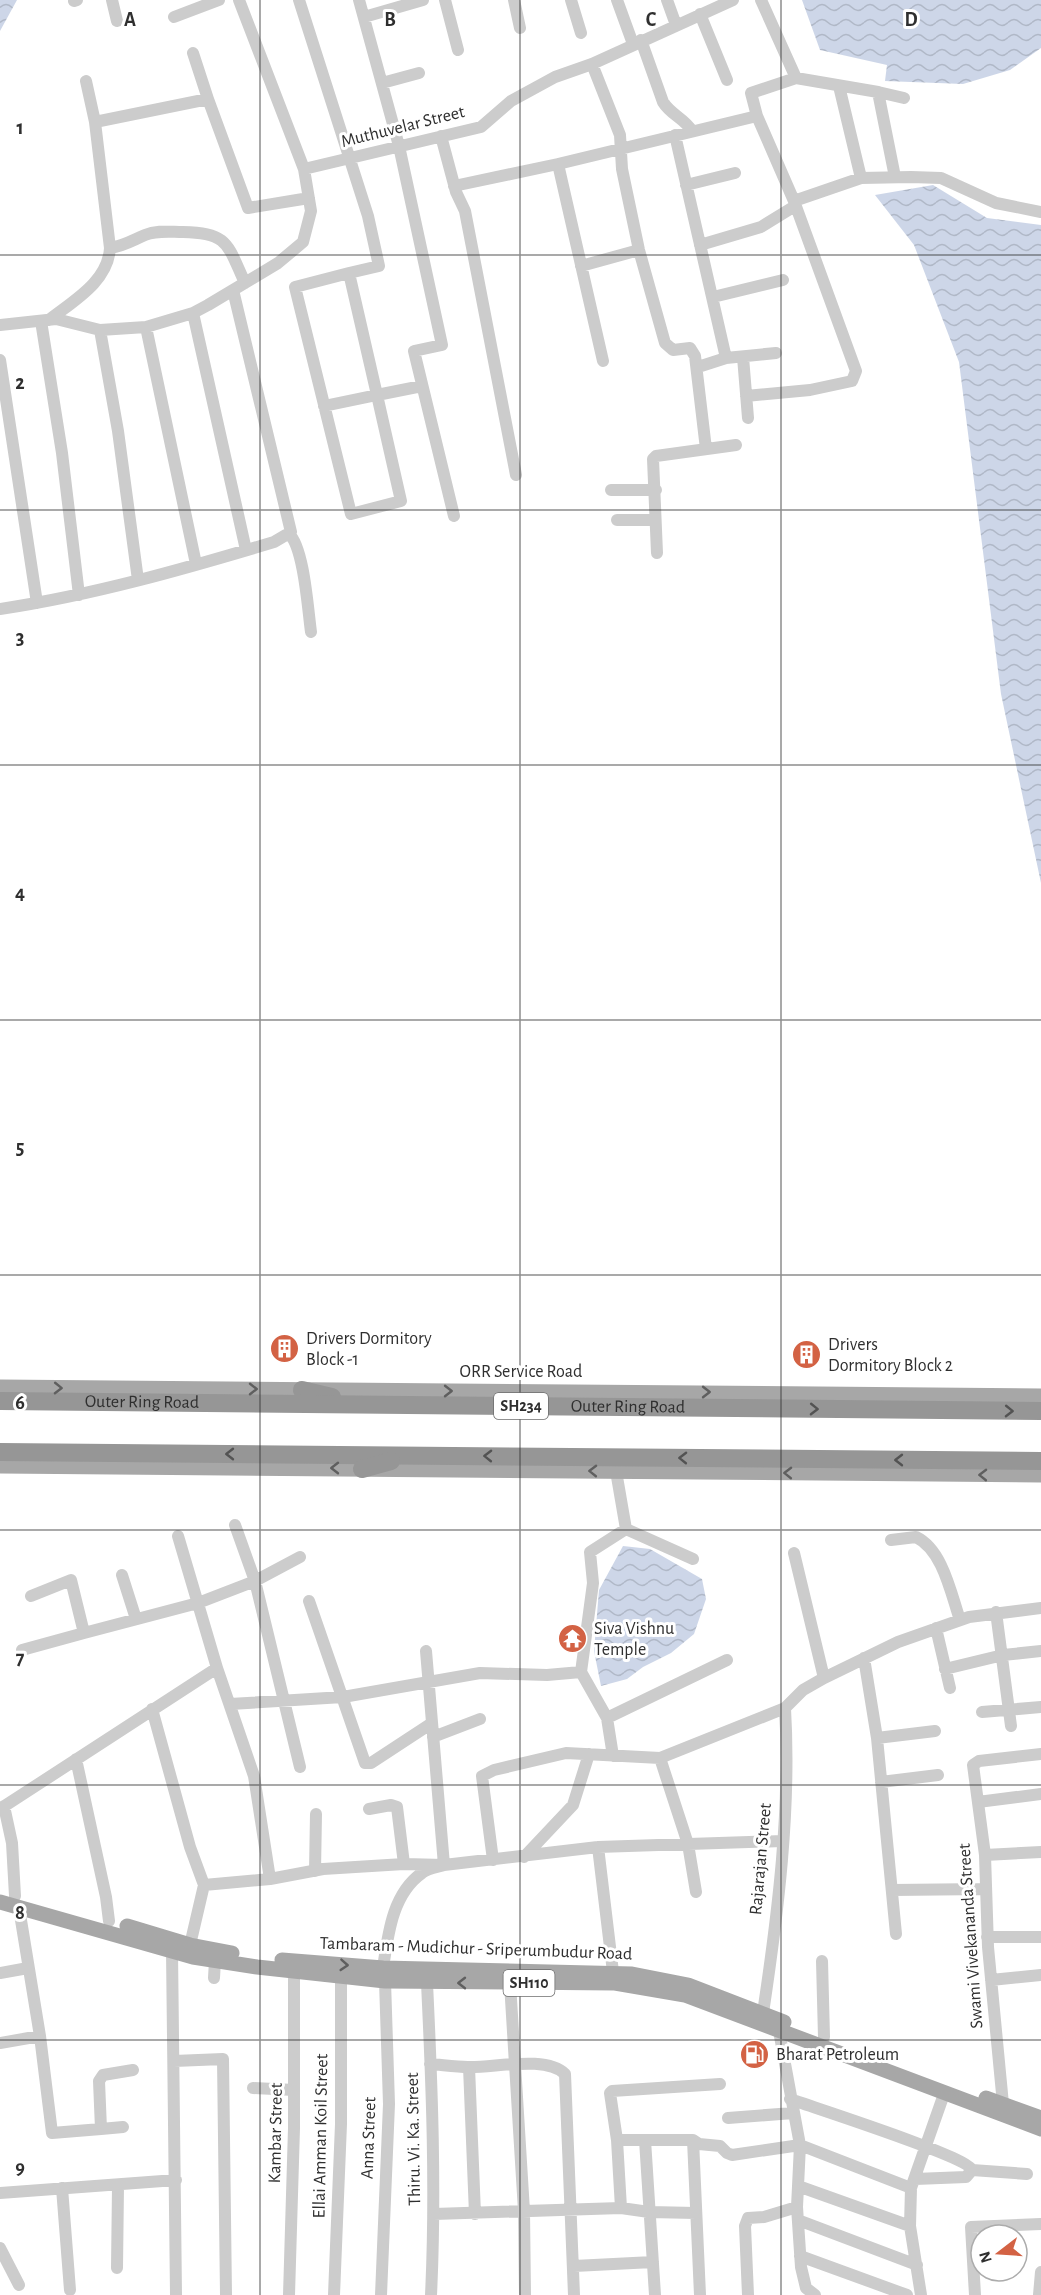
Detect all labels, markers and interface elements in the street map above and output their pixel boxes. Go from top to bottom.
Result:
text: A [124,10,136,30]
text: B [384,10,396,30]
text: C [646,10,657,30]
text: D [904,10,918,30]
street label: Muthuvelar Street [339,103,467,151]
text: 1 [16,118,24,138]
text: 2 [15,373,25,393]
text: 3 [16,628,24,648]
text: 4 [15,883,25,903]
text: 5 [16,1138,24,1158]
place label: Drivers Dormitory Block -1 [306,1330,432,1369]
building icon: Drivers Dormitory Block -1 [269,1333,301,1365]
place label: Drivers Dormitory Block 2 [828,1336,953,1375]
building icon: Drivers Dormitory Block 2 [791,1339,823,1371]
street label: ORR Service Road [460,1363,582,1381]
one-way arrow [54,1382,63,1394]
one-way arrow [249,1383,258,1396]
one-way arrow [444,1385,453,1397]
one-way arrow [702,1386,711,1399]
text: 6 [15,1393,25,1413]
street label: Outer Ring Road [85,1393,199,1412]
road number: SH234 [494,1393,548,1419]
street label: Outer Ring Road [571,1397,685,1417]
one-way arrow [810,1402,819,1415]
one-way arrow [1005,1404,1014,1417]
one-way arrow [225,1447,234,1460]
one-way arrow [483,1450,492,1462]
one-way arrow [678,1452,687,1464]
one-way arrow [894,1454,903,1466]
one-way arrow [330,1462,339,1475]
one-way arrow [588,1465,597,1477]
one-way arrow [783,1467,792,1479]
one-way arrow [978,1469,987,1481]
place label: Siva Vishnu Temple [594,1620,674,1659]
temple icon: Siva Vishnu Temple [557,1623,589,1655]
text: 7 [16,1648,25,1668]
street label: Rajarajan Street [747,1802,775,1916]
street label: Swami Vivekananda Street [956,1843,986,2029]
text: 8 [15,1903,25,1923]
street label: Tambaram - Mudichur - Sriperumbudur Road [319,1935,633,1963]
one-way arrow [339,1958,348,1971]
road number: SH110 [504,1970,554,1996]
one-way arrow [458,1977,467,1989]
fuel station icon: Bharat Petroleum [739,2039,771,2071]
place label: Bharat Petroleum [776,2046,899,2064]
street label: Ellai Amman Koil Street [311,2053,331,2219]
street label: Thiru. Vi. Ka. Street [404,2072,424,2206]
street label: Kambar Street [266,2082,286,2184]
street label: Anna Street [359,2096,379,2179]
text: 9 [15,2158,25,2178]
north arrow [969,2223,1029,2283]
text: N [976,2249,995,2265]

